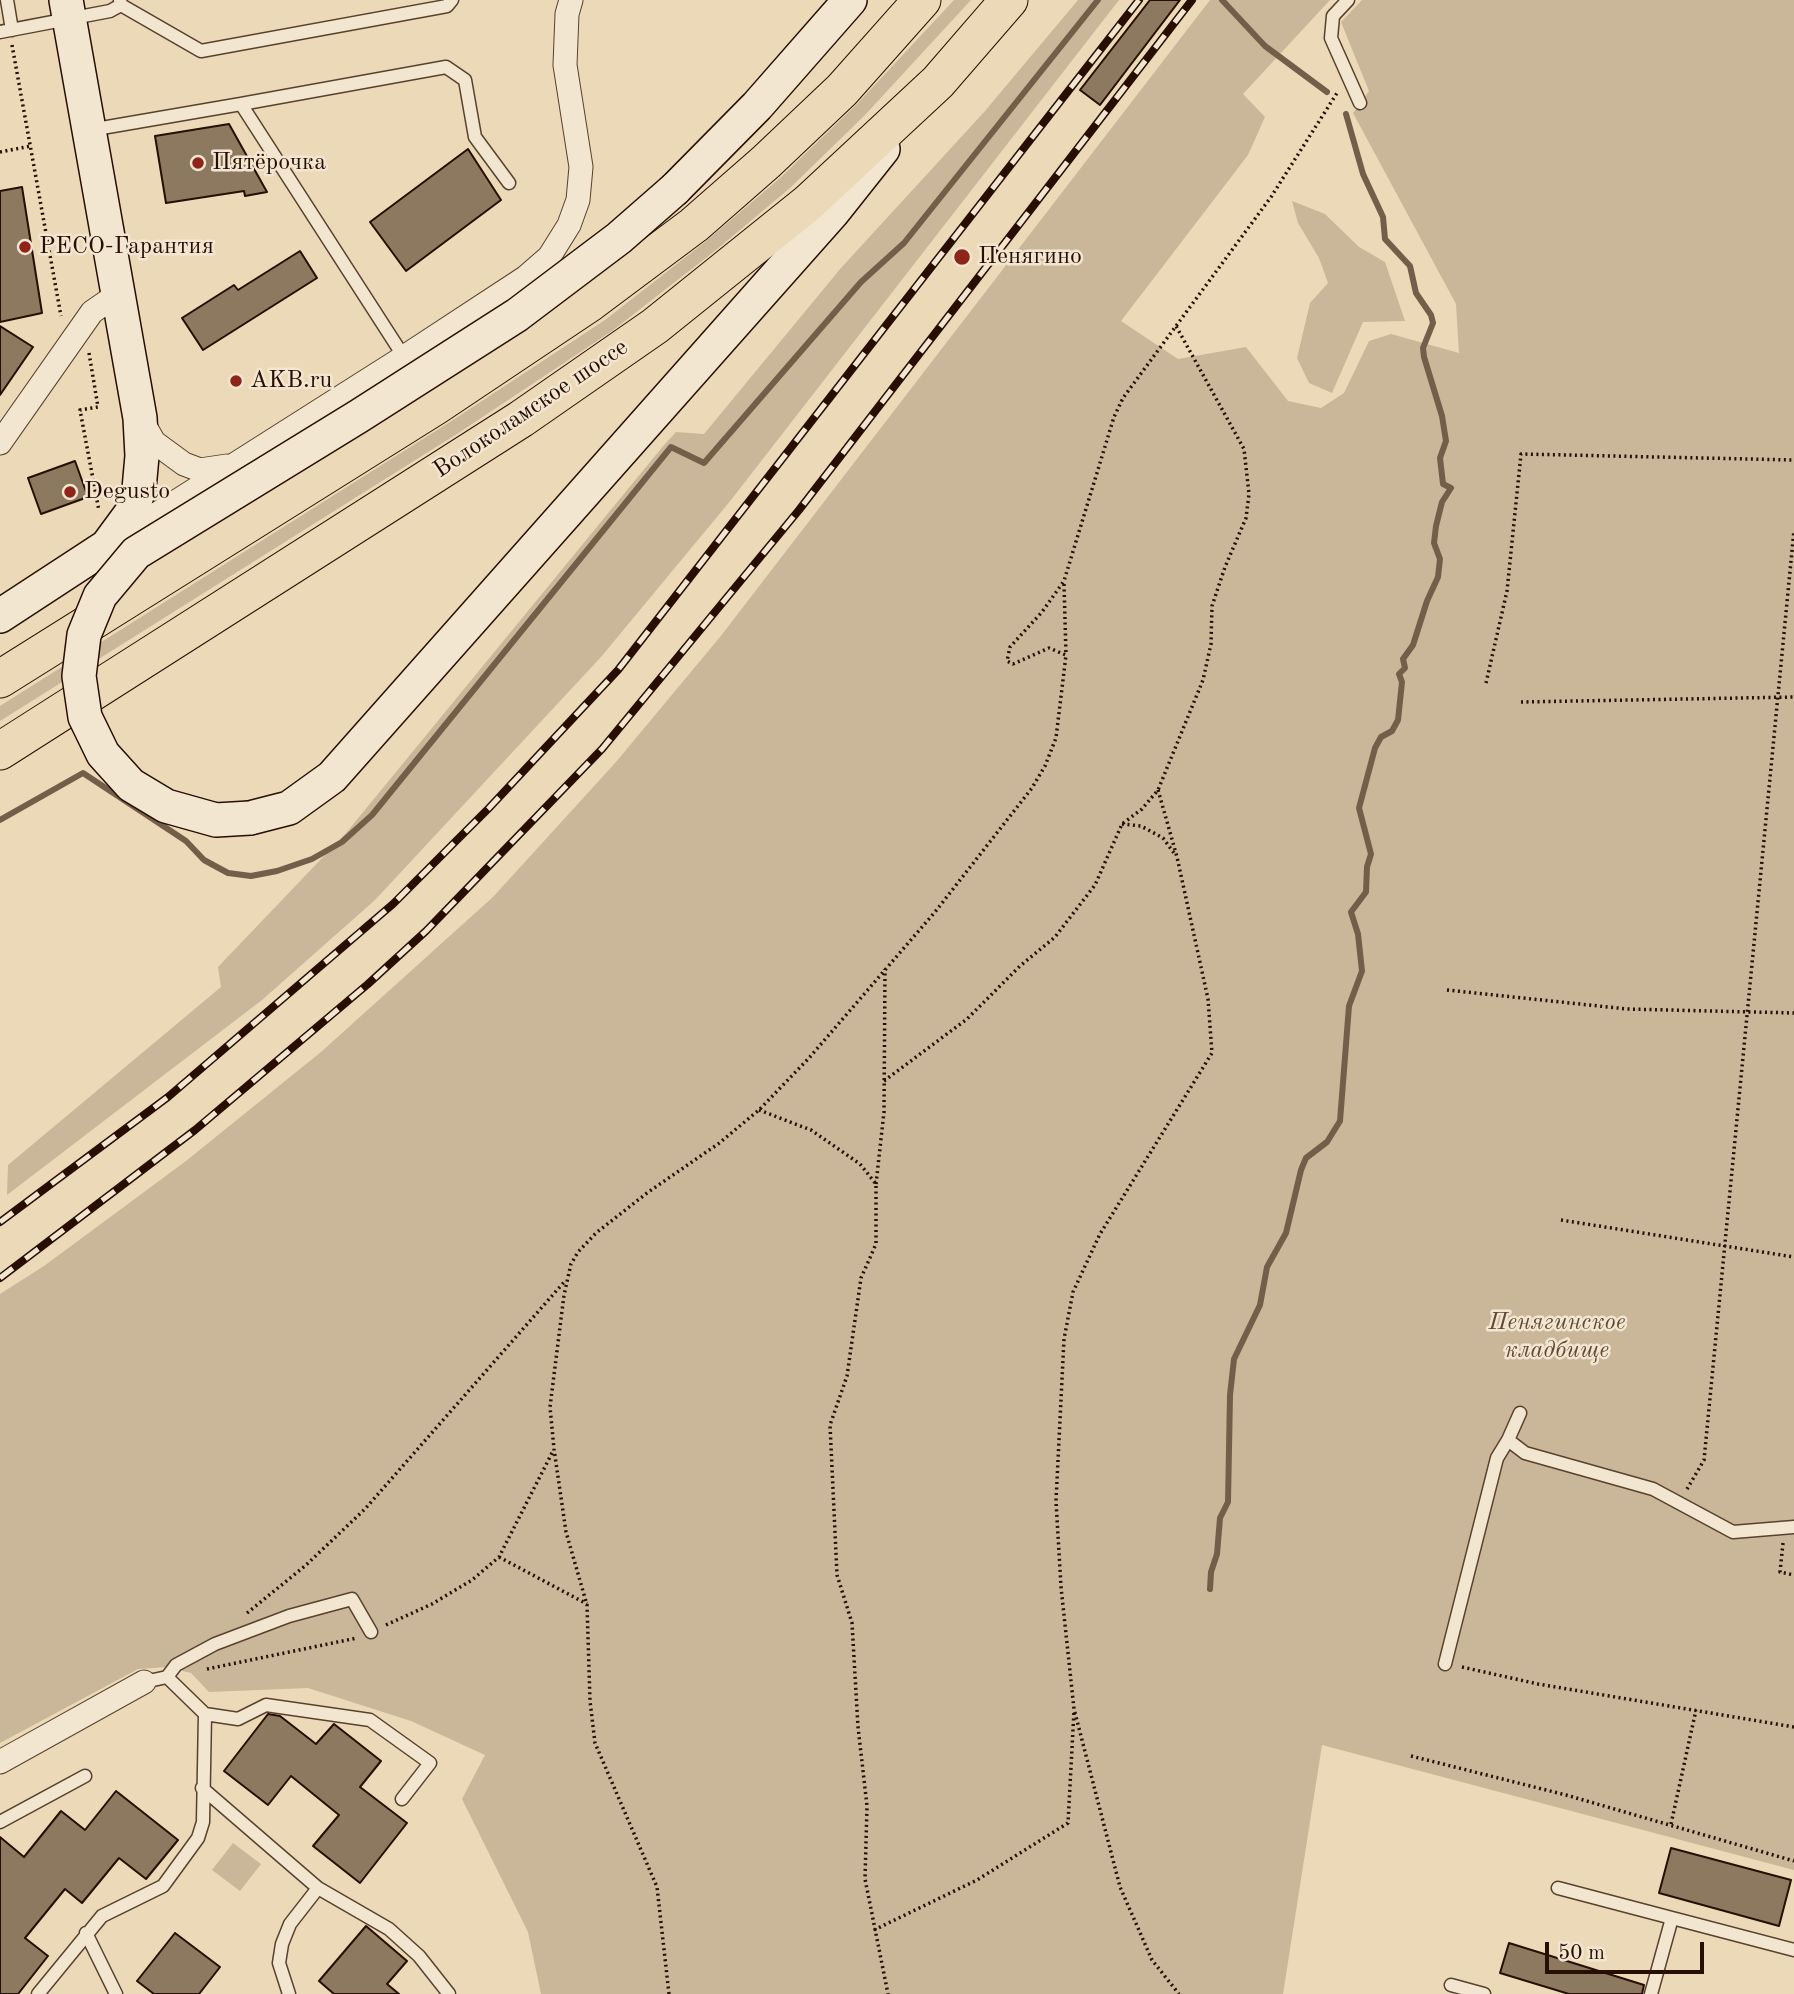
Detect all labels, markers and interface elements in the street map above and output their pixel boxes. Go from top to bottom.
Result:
place label: Пятёрочка [212,149,326,177]
marker: Пятёрочка [190,155,206,171]
place label: РЕСО-Гарантия [39,233,214,261]
marker: РЕСО-Гарантия [17,239,33,255]
place label: Пенягино [978,243,1082,271]
marker: Пенягино [952,247,972,267]
street label: Волоколамское шоссе [428,333,634,485]
place label: AKB.ru [250,367,332,395]
marker: AKB.ru [228,373,244,389]
place label: Degusto [84,478,170,506]
marker: Degusto [62,484,78,500]
park label: Пенягинское кладбище [1488,1309,1626,1365]
scale bar [1549,1927,1708,1971]
text: 50 m [1558,1943,1605,1964]

